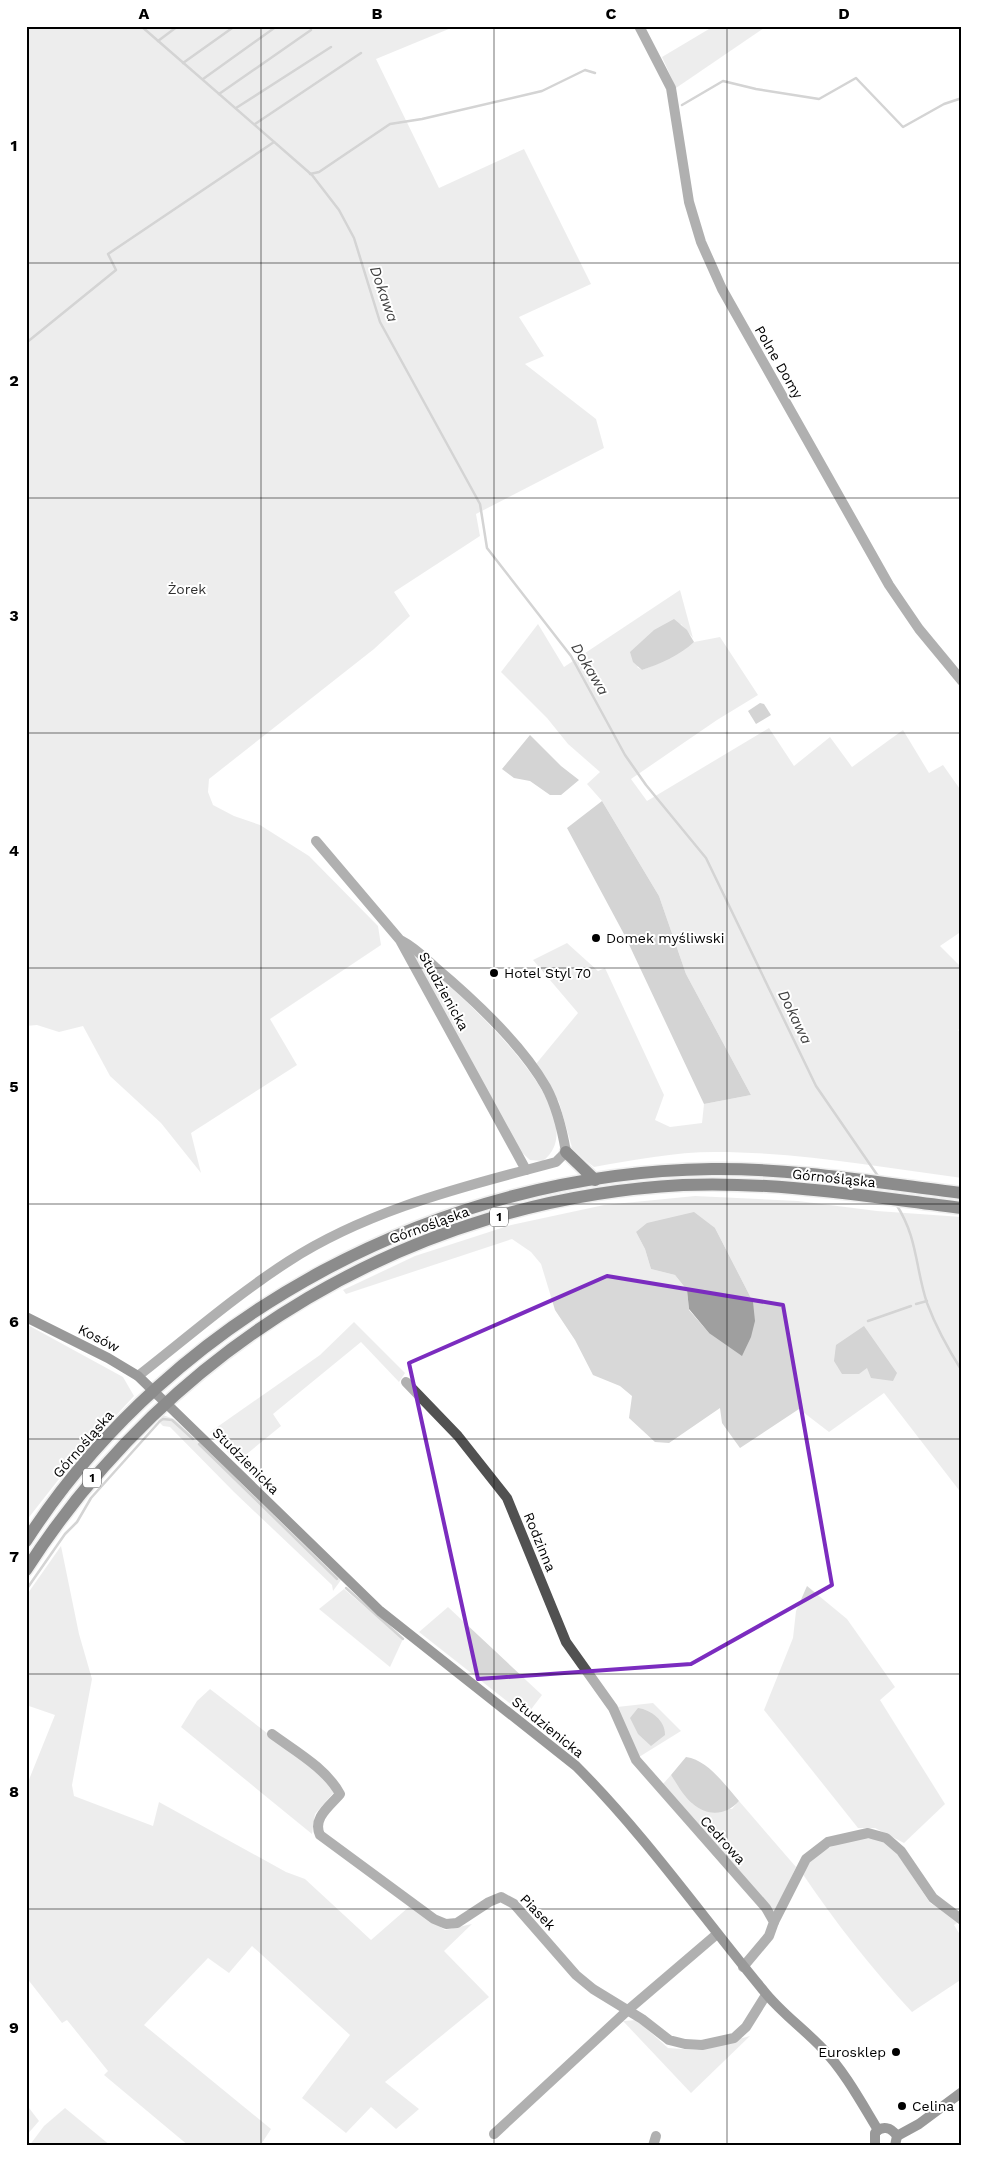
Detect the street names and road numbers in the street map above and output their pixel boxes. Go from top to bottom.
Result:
street label: Polne Domy [752,323,807,402]
street label: Studzienicka [416,949,472,1033]
street label: Górnośląska [791,1166,877,1190]
street label: Górnośląska [387,1203,471,1247]
road number: 1 [490,1208,508,1226]
street label: Kosów [76,1321,123,1355]
street label: Górnośląska [49,1407,117,1481]
street label: Studzienicka [209,1424,283,1498]
road number: 1 [83,1469,101,1488]
street label: Rodzinna [521,1510,559,1574]
street label: Studzienicka [509,1693,587,1761]
street label: Cedrowa [697,1812,749,1868]
street label: Piasek [517,1891,559,1933]

